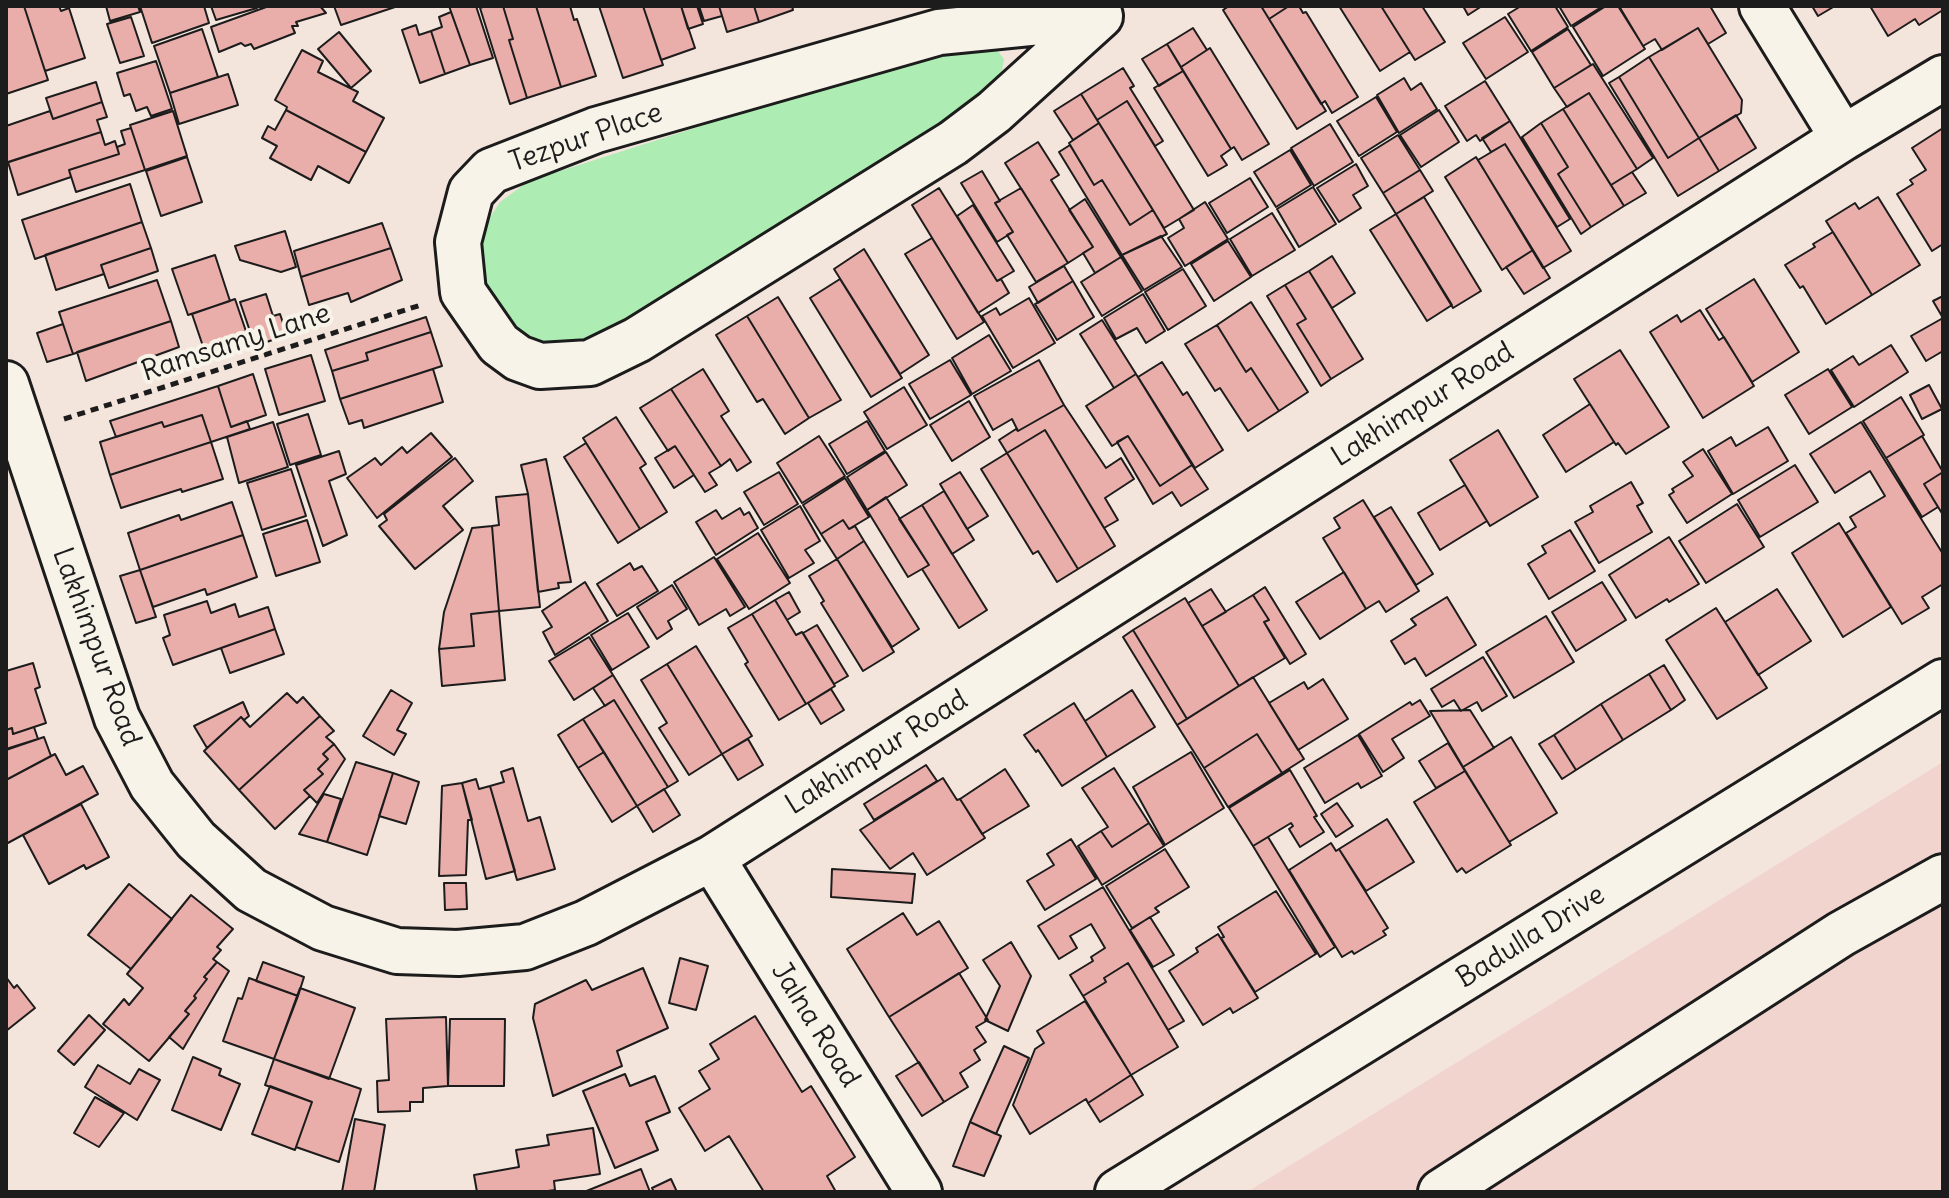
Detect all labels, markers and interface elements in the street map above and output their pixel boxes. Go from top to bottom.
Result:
street label: Tezpur Place [505,96,667,180]
street label: Ramsamy Lane [137,297,335,389]
street label: Lakhimpur Road [1326,336,1520,474]
street label: Lakhimpur Road [45,543,147,751]
street label: Lakhimpur Road [780,684,974,822]
street label: Badulla Drive [1451,878,1611,996]
street label: Jalna Road [763,956,867,1094]

